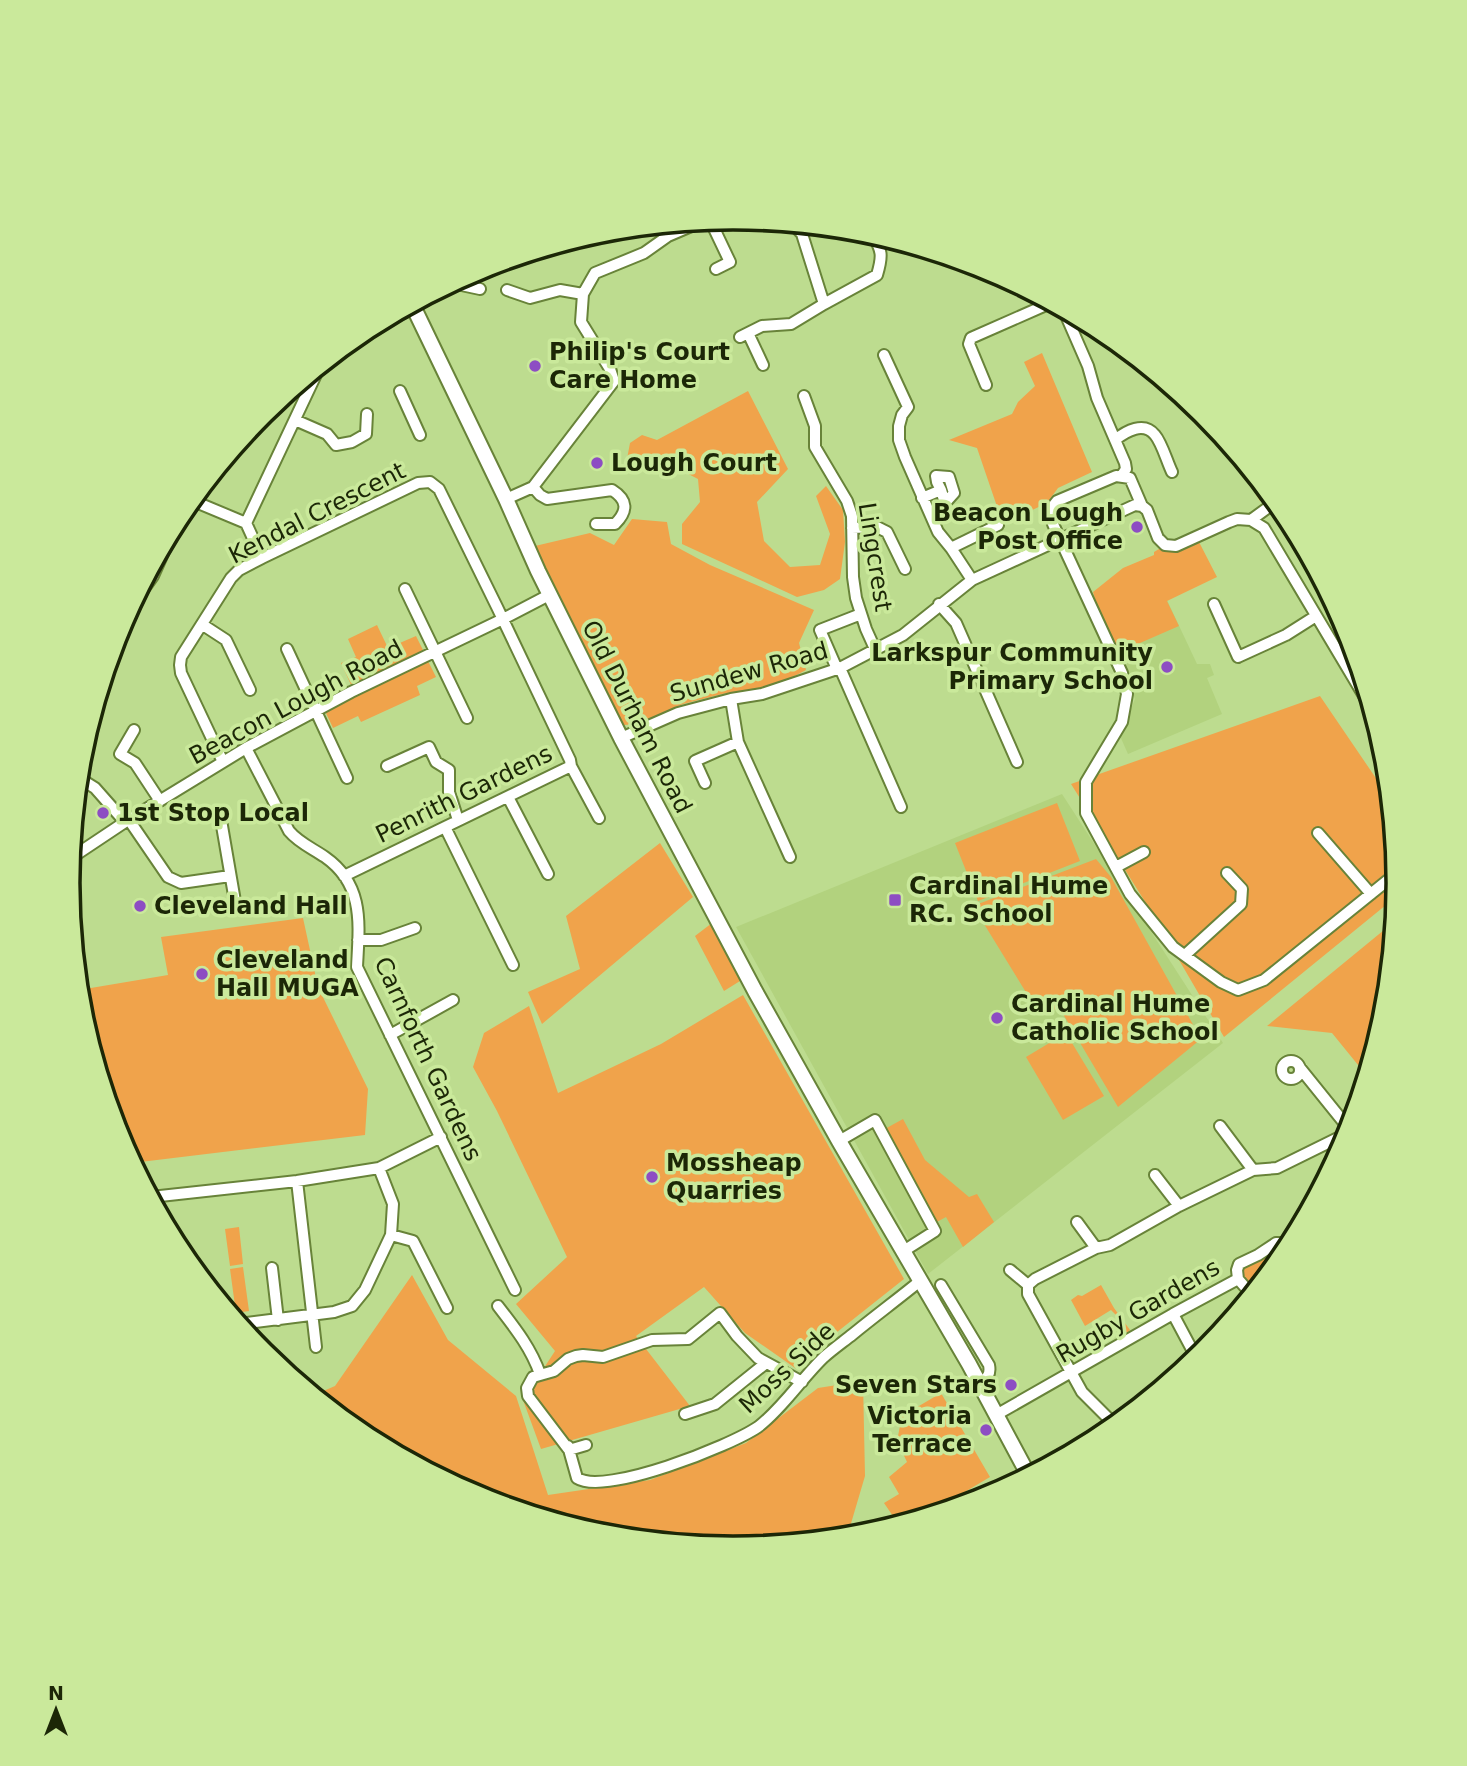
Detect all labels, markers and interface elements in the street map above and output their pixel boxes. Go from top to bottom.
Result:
place label: Philip's Court Care Home [549,338,730,394]
marker: Philip's Court Care Home [527,358,543,374]
place label: Lough Court [611,449,777,477]
marker: Lough Court [589,455,605,471]
street label: Kendal Crescent [224,456,410,570]
place label: Beacon Lough Post Office [933,499,1123,555]
street label: Lingcrest [853,501,897,613]
marker: Beacon Lough Post Office [1129,519,1145,535]
street label: Old Durham Road [576,616,698,818]
street label: Beacon Lough Road [184,634,408,770]
street label: Sundew Road [667,636,831,708]
place label: Larkspur Community Primary School [871,639,1153,695]
marker: Larkspur Community Primary School [1159,659,1175,675]
street label: Penrith Gardens [371,739,557,849]
place label: 1st Stop Local [117,799,309,827]
marker: 1st Stop Local [95,805,111,821]
place label: Cardinal Hume RC. School [909,872,1108,928]
place label: Cleveland Hall [154,892,348,920]
marker: Cardinal Hume RC. School [887,892,903,908]
marker: Cleveland Hall [132,898,148,914]
place label: Cleveland Hall MUGA [216,946,359,1002]
street label: Carnforth Gardens [368,953,488,1165]
marker: Cleveland Hall MUGA [194,966,210,982]
place label: Cardinal Hume Catholic School [1011,990,1219,1046]
marker: Cardinal Hume Catholic School [989,1010,1005,1026]
place label: Mossheap Quarries [666,1149,802,1205]
marker: Mossheap Quarries [644,1169,660,1185]
street label: Rugby Gardens [1052,1253,1224,1369]
street label: Moss Side [734,1317,840,1419]
place label: Seven Stars [835,1371,997,1399]
marker: Seven Stars [1003,1377,1019,1393]
place label: Victoria Terrace [867,1402,972,1458]
marker: Victoria Terrace [978,1422,994,1438]
north arrow [21,1675,91,1745]
text: N [48,1682,64,1704]

